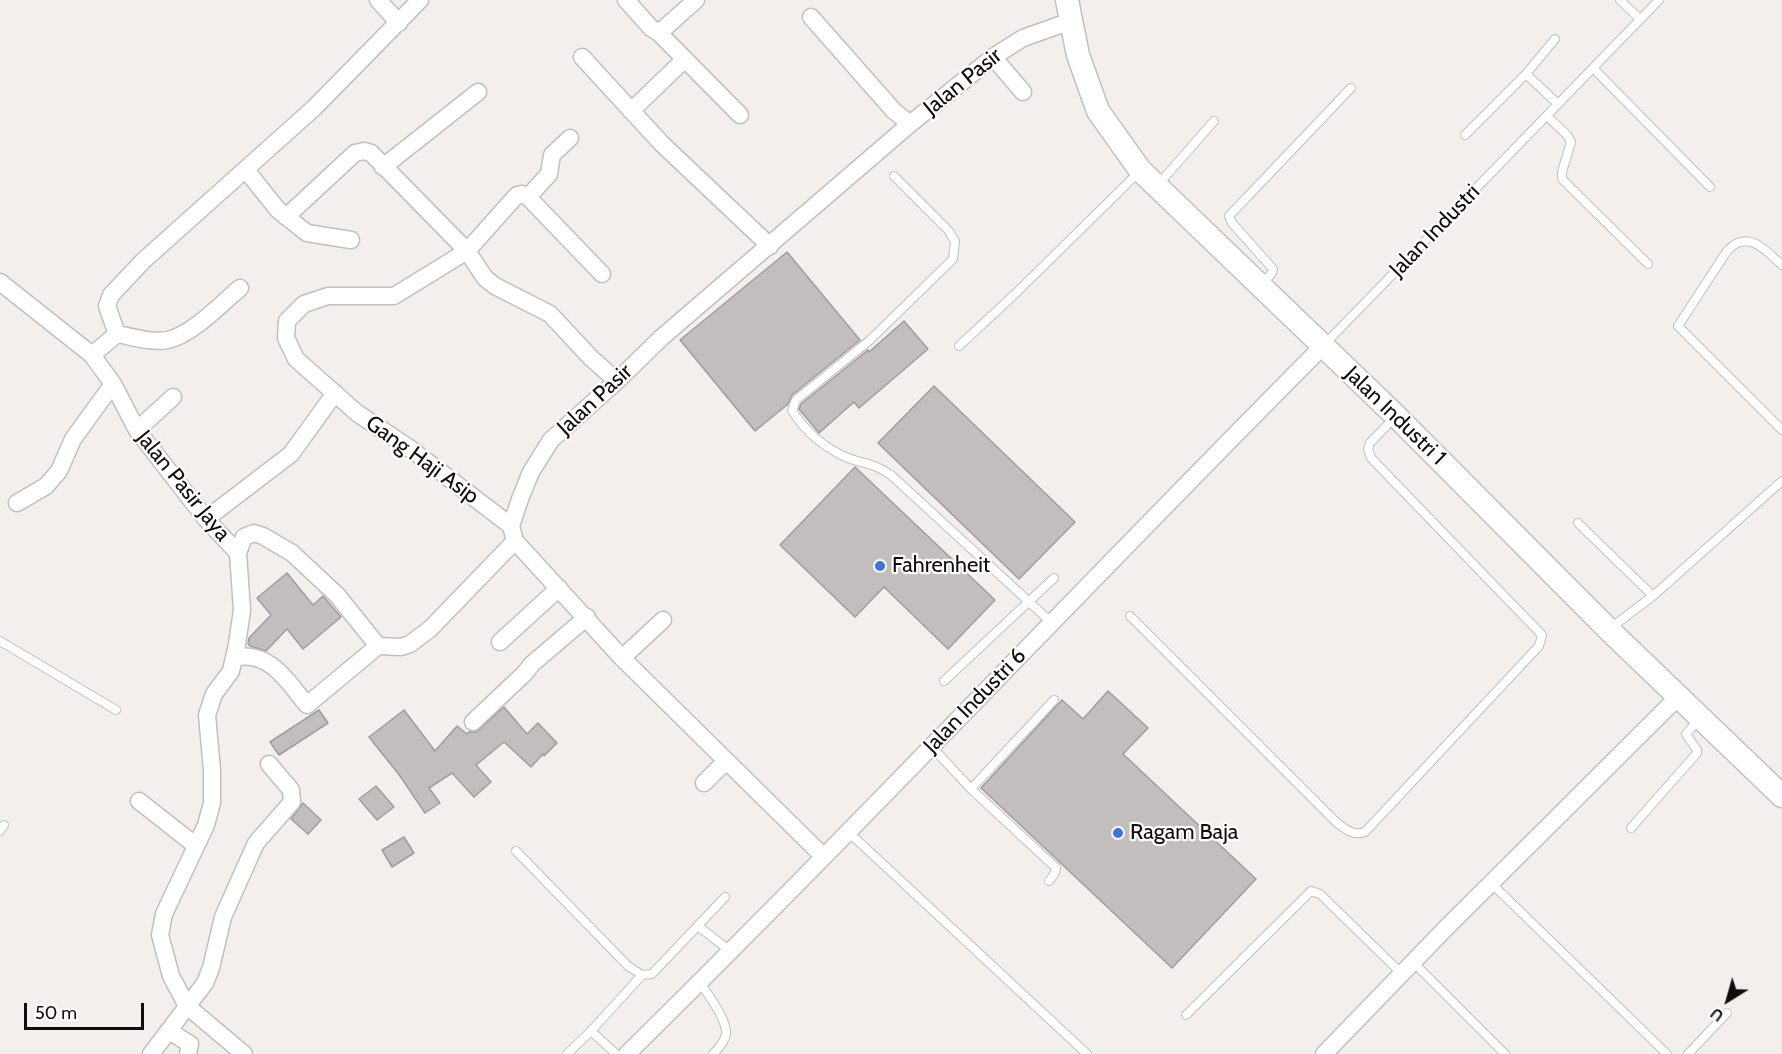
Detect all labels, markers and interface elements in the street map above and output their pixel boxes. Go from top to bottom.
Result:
street label: Jalan Pasir [919,43,1007,121]
street label: Jalan Industri [1384,179,1486,283]
street label: Jalan Pasir [552,359,638,441]
street label: Jalan Industri 1 [1339,361,1451,471]
street label: Gang Haji Asip [360,410,484,510]
street label: Jalan Pasir Jaya [130,425,236,547]
place label: Fahrenheit [892,553,990,579]
marker: Fahrenheit [873,559,887,573]
street label: Jalan Industri 6 [918,643,1032,759]
place label: Ragam Baja [1130,820,1238,846]
marker: Ragam Baja [1111,826,1125,840]
north arrow [1698,970,1758,1030]
scale bar [27,991,147,1029]
text: 50 m [35,1002,77,1024]
text: U [1707,1004,1727,1026]

